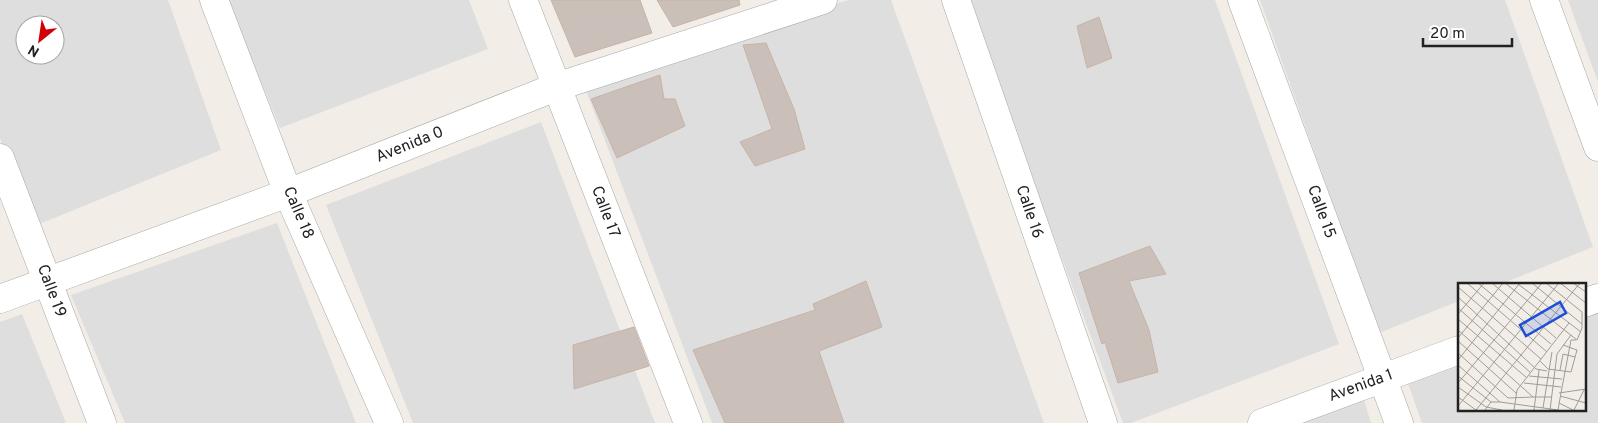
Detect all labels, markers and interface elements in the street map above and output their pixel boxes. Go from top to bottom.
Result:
north arrow [15,15,65,65]
scale bar [1423,15,1512,47]
text: 20 m [1430,25,1465,44]
text: N [26,40,43,60]
street label: Avenida 0 [373,122,447,168]
street label: Calle 17 [586,183,624,241]
street label: Calle 16 [1011,183,1047,241]
street label: Calle 15 [1302,183,1340,241]
street label: Calle 18 [278,184,318,242]
street label: Calle 19 [32,262,70,320]
inset map [1458,283,1586,410]
street label: Avenida 1 [1326,365,1396,407]

